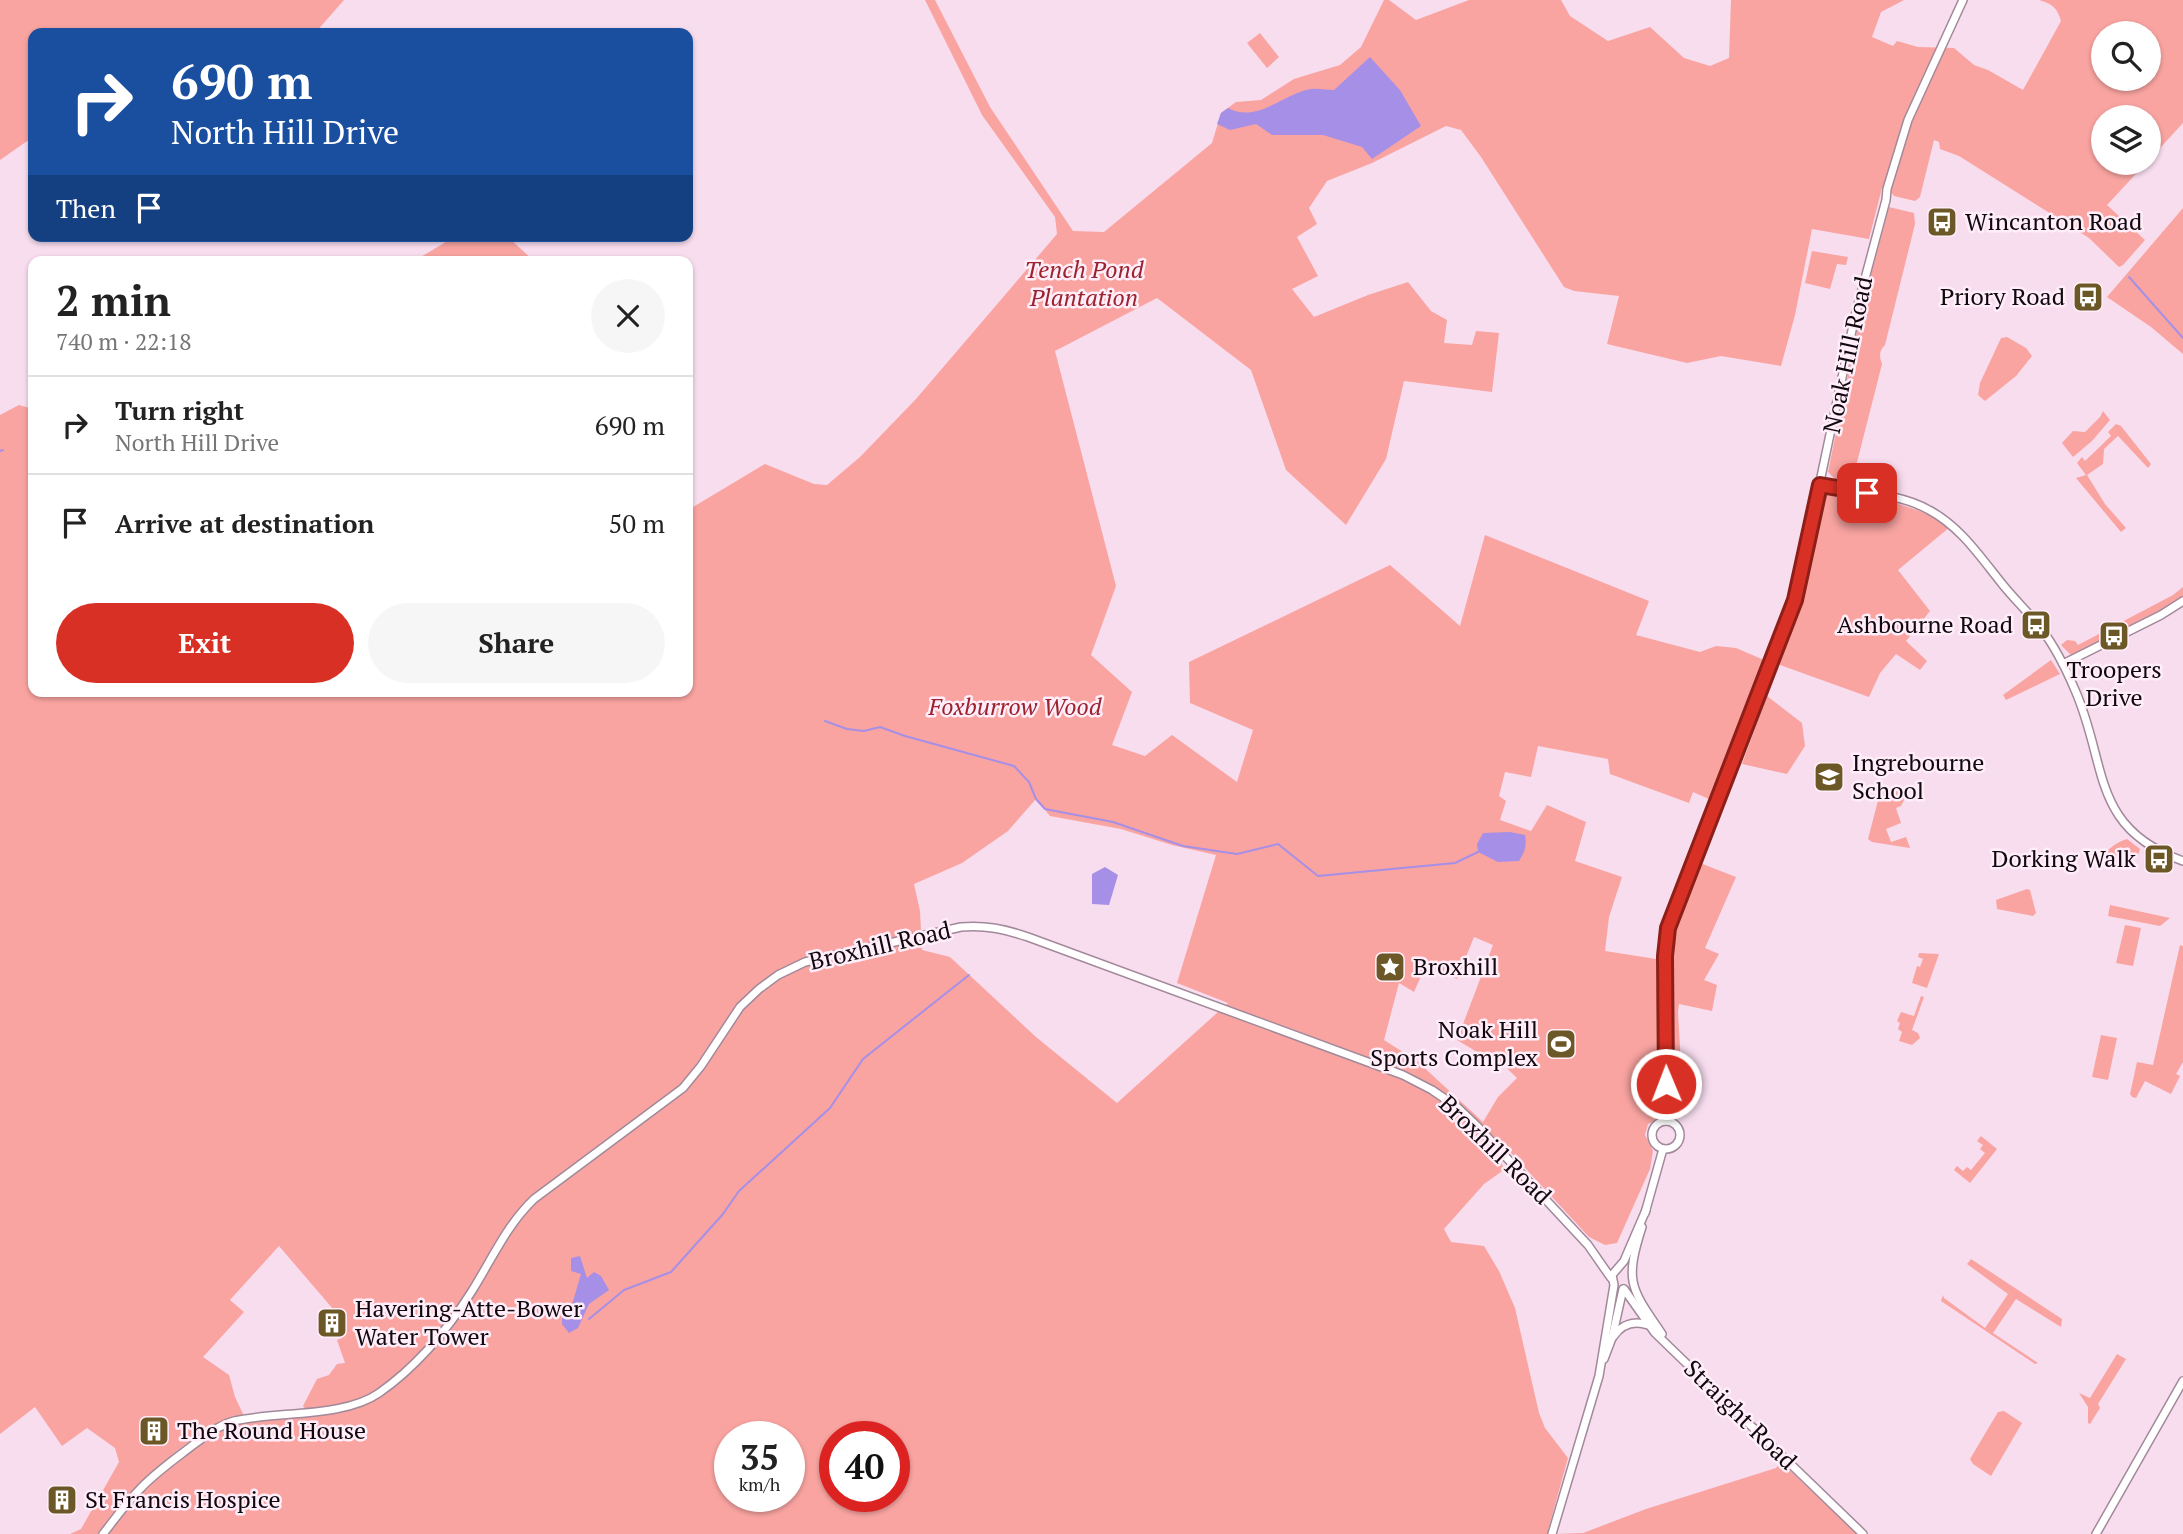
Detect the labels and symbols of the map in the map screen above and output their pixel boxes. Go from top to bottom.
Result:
bus stop icon: Wincanton Road [1925,205,1959,239]
place label: Wincanton Road [1965,205,2142,237]
park label: Tench Pond Plantation [1024,253,1145,313]
street label: Noak Hill Road [1815,273,1879,436]
place label: Priory Road [1940,280,2065,312]
bus stop icon: Priory Road [2071,280,2105,314]
pin [1837,463,1897,523]
place label: Ashbourne Road [1837,608,2013,640]
bus stop icon: Ashbourne Road [2019,608,2053,642]
bus stop icon: Troopers Drive [2097,619,2131,653]
place label: Troopers Drive [2066,653,2162,713]
park label: Foxburrow Wood [927,690,1103,722]
place label: Ingrebourne School [1852,746,1984,806]
school or university icon: Ingrebourne School [1812,760,1846,794]
place label: Dorking Walk [1992,842,2137,874]
bus stop icon: Dorking Walk [2142,842,2176,876]
street label: Broxhill Road [806,913,954,977]
place icon: Broxhill [1373,950,1407,984]
place label: Broxhill [1413,950,1498,982]
place label: Noak Hill Sports Complex [1370,1013,1539,1073]
sports icon: Noak Hill Sports Complex [1544,1027,1578,1061]
position arrow [1629,1047,1703,1121]
street label: Broxhill Road [1433,1088,1559,1211]
place label: Havering-Atte-Bower Water Tower [355,1292,583,1352]
building icon: Havering-Atte-Bower Water Tower [315,1306,349,1340]
street label: Straight Road [1677,1352,1804,1476]
building icon: The Round House [137,1414,171,1448]
place label: The Round House [177,1414,366,1446]
speed limit sign: 40 [819,1421,910,1512]
building icon: St Francis Hospice [45,1483,79,1517]
place label: St Francis Hospice [85,1483,281,1515]

